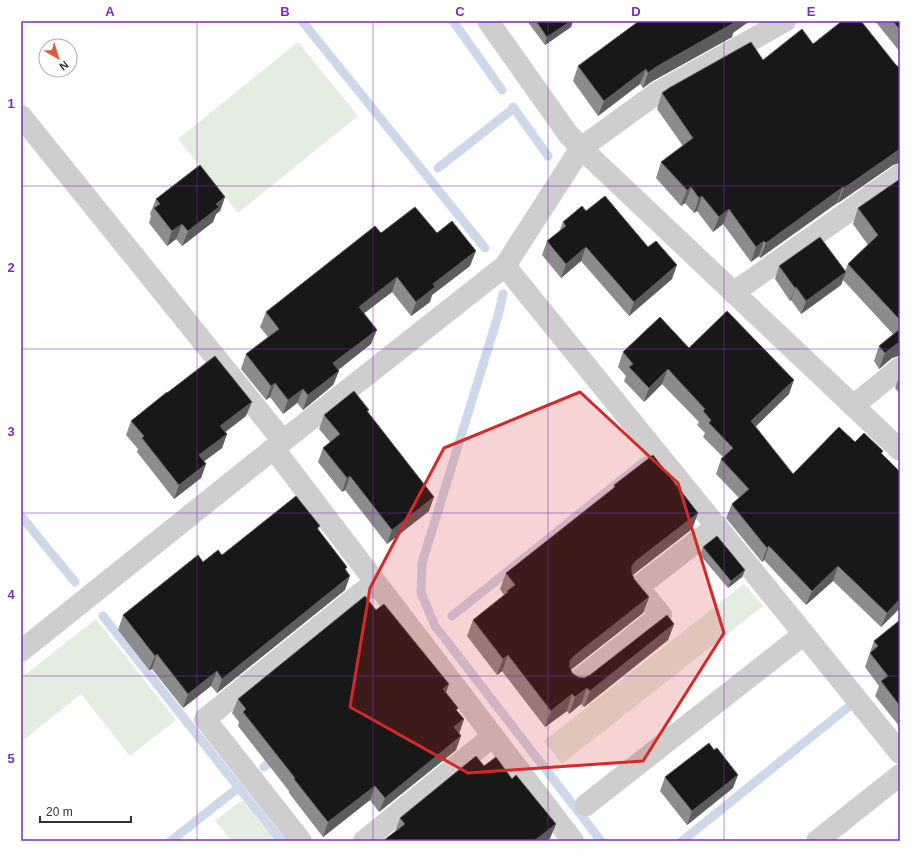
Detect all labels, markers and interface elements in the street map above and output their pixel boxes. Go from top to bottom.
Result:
text: A [105,4,115,19]
text: B [280,4,290,19]
text: C [455,4,465,19]
text: D [631,4,641,19]
text: E [807,4,816,19]
north arrow [38,38,78,78]
text: N [57,59,71,73]
text: 1 [7,96,15,111]
text: 2 [7,260,15,275]
text: 3 [7,424,15,439]
text: 4 [7,587,15,602]
text: 5 [7,751,15,766]
scale bar [40,798,131,824]
text: 20 m [46,805,73,819]

